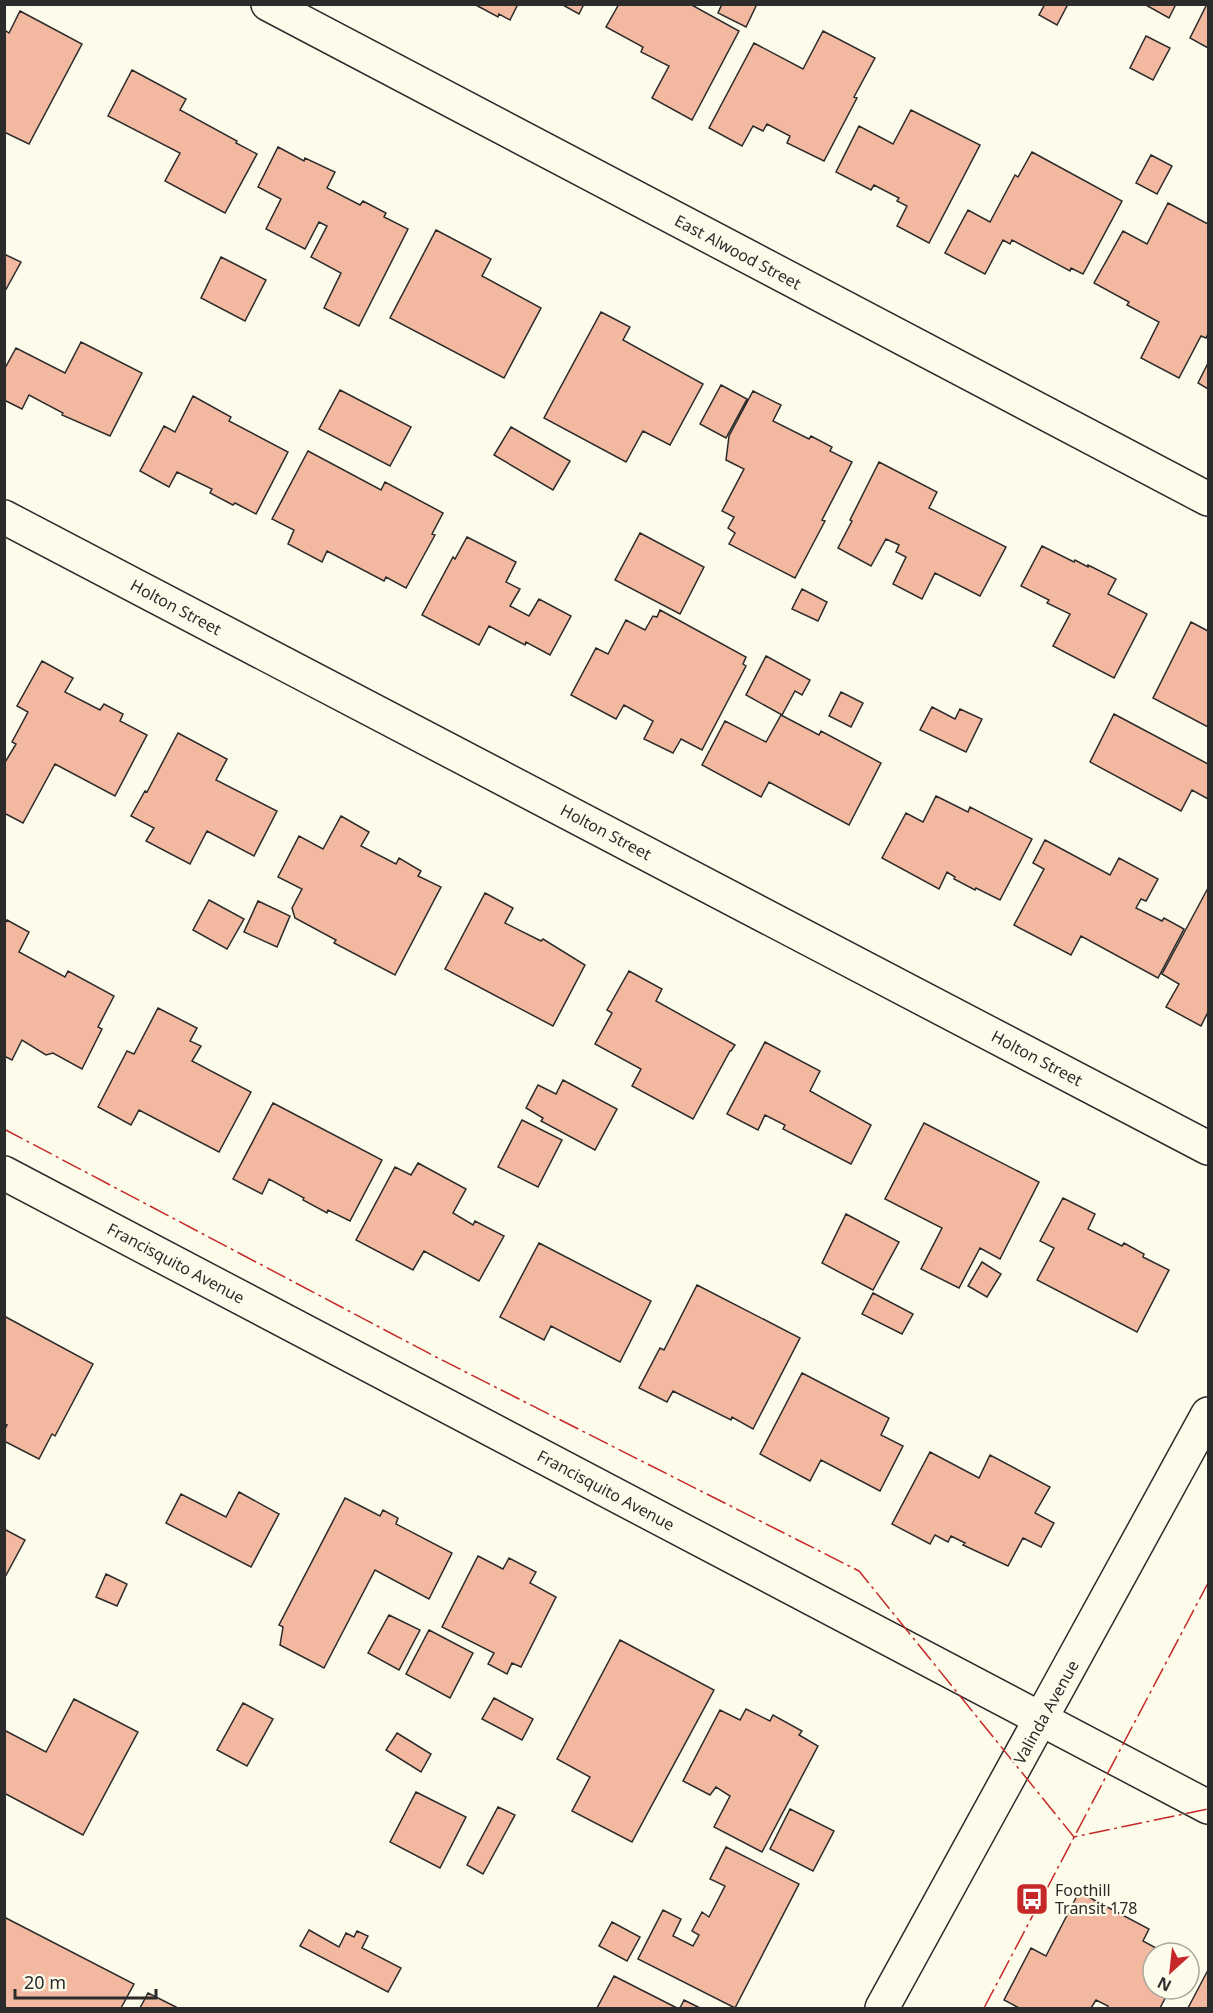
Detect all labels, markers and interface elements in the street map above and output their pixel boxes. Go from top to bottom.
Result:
street label: East Alwood Street [671,209,805,295]
street label: Holton Street [127,574,225,640]
street label: Holton Street [557,799,655,865]
street label: Holton Street [988,1025,1086,1091]
street label: Francisquito Avenue [103,1217,249,1309]
street label: Francisquito Avenue [533,1444,679,1536]
street label: Valinda Avenue [1008,1656,1084,1768]
place label: Foothill Transit 178 [1055,1879,1137,1919]
bus stop icon: Foothill Transit 178 [1014,1881,1050,1917]
north arrow [1141,1941,1201,2001]
scale bar [15,1962,156,2000]
text: 20 m [24,1970,66,1994]
text: N [1153,1972,1175,1997]

